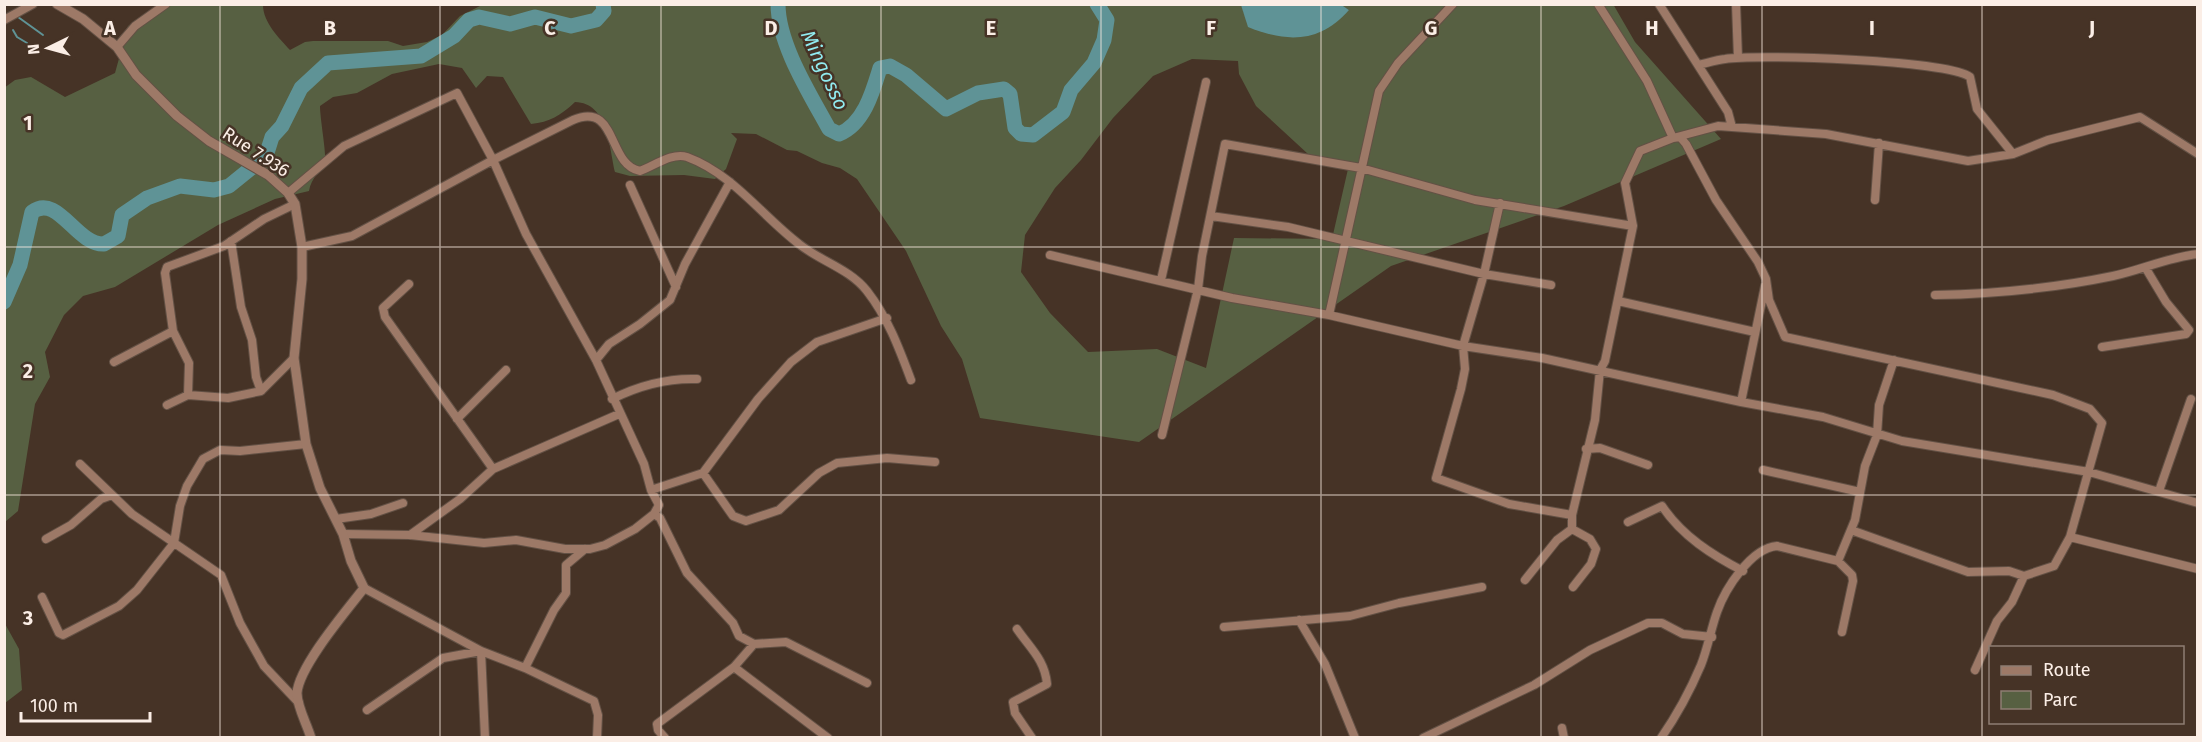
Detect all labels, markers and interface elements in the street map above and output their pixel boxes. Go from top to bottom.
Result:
text: A [103,16,117,40]
text: B [324,16,336,40]
text: C [544,16,556,40]
text: D [764,16,778,40]
text: E [986,16,996,40]
text: F [1206,16,1216,40]
text: G [1425,16,1437,40]
text: H [1645,16,1659,40]
text: I [1869,16,1875,40]
text: J [2088,16,2095,40]
north arrow [18,18,78,78]
water label: Mingosso [796,26,854,114]
text: N [24,43,43,55]
text: 1 [23,111,33,135]
street label: Rue 7.936 [218,122,294,182]
text: 2 [23,359,33,383]
text: 3 [22,606,33,630]
legend [1989,646,2184,724]
text: Route [2043,659,2091,681]
scale bar [21,685,150,723]
text: Parc [2043,689,2078,711]
text: 100 m [30,695,78,717]

